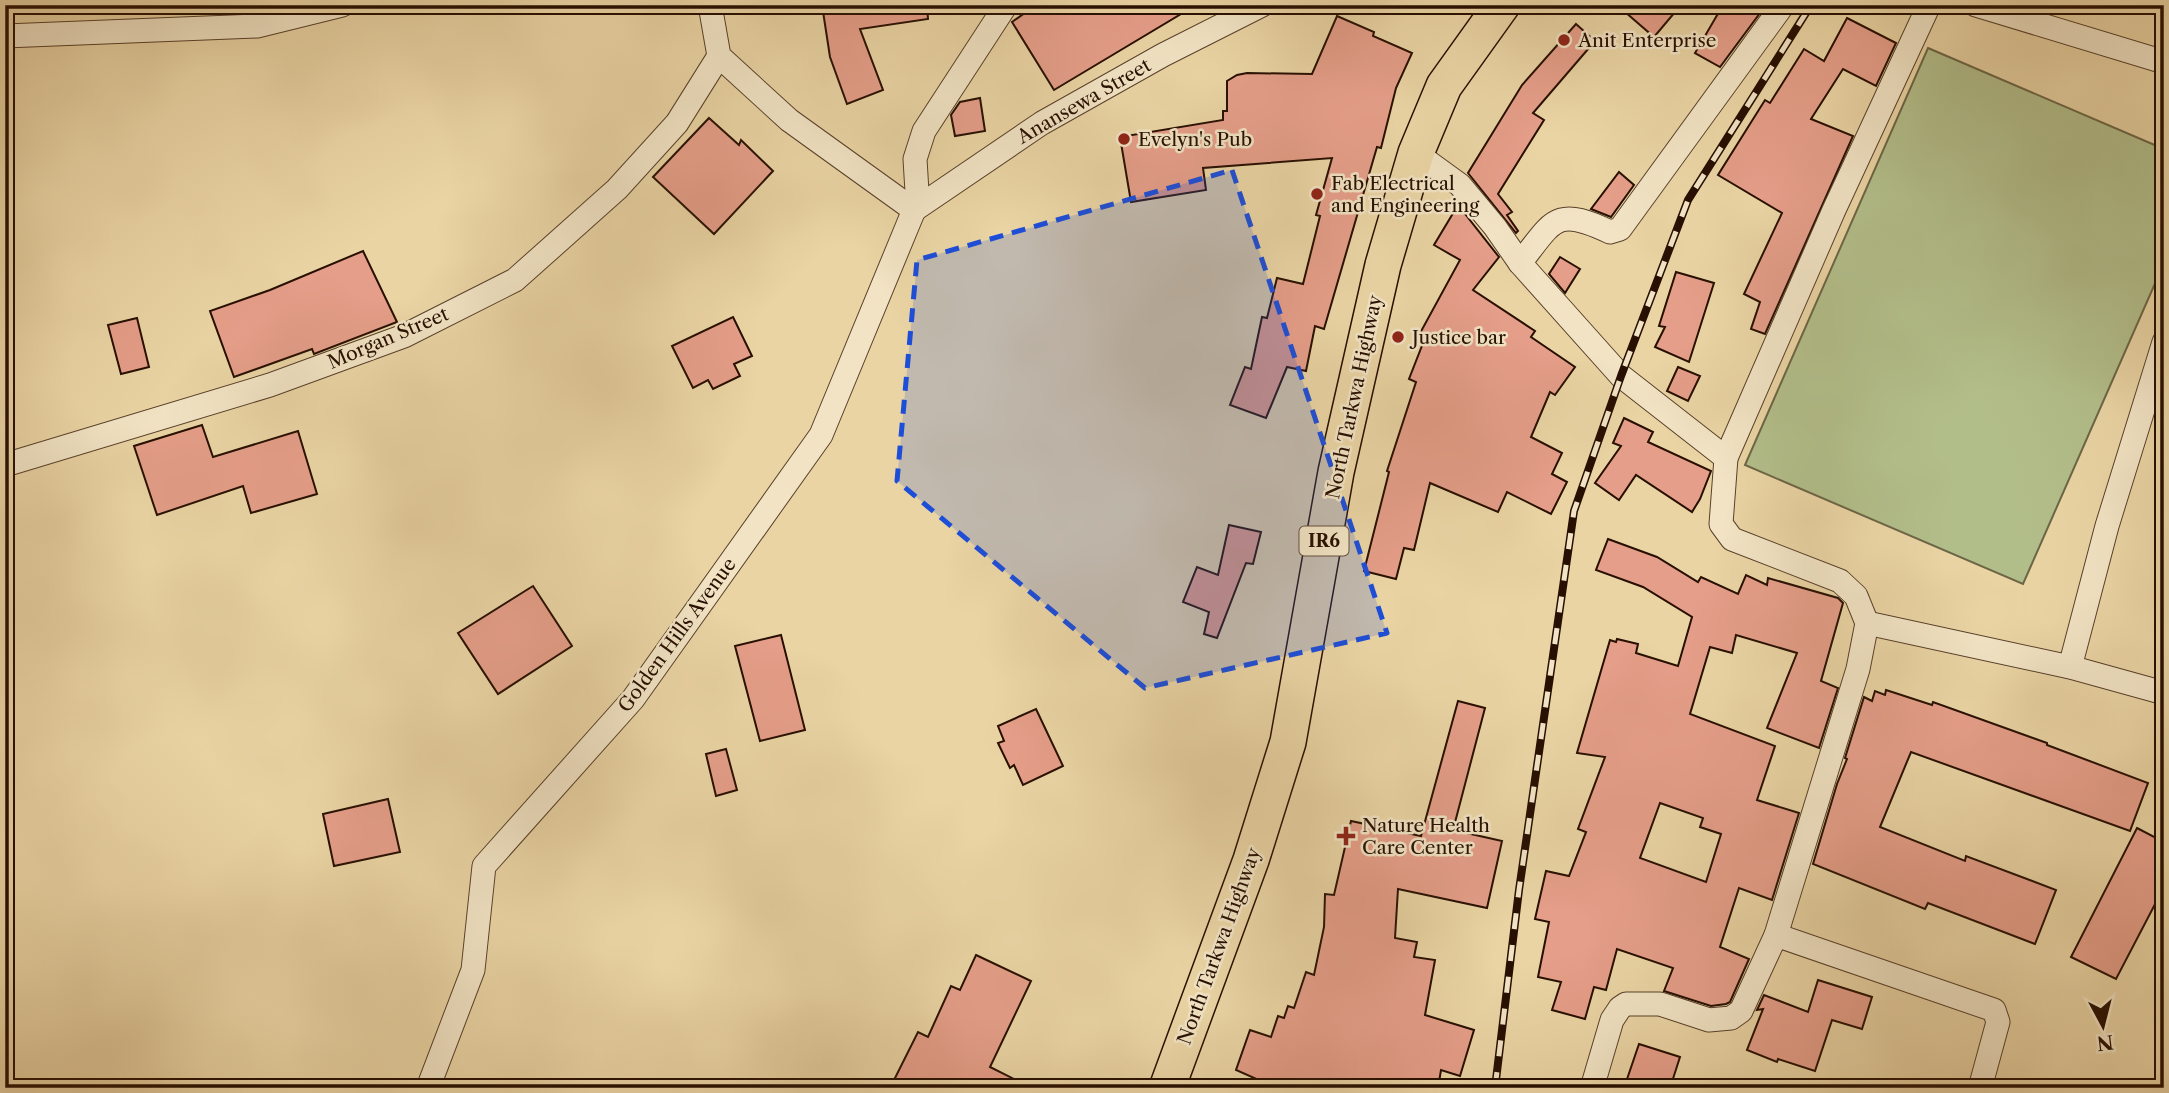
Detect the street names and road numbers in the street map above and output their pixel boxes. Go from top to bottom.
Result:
street label: Anansewa Street [1012,53,1155,149]
street label: North Tarkwa Highway [1321,293,1387,501]
street label: Morgan Street [324,302,452,374]
road number: IR6 [1300,526,1348,556]
street label: Golden Hills Avenue [613,553,741,717]
street label: North Tarkwa Highway [1173,844,1265,1048]

